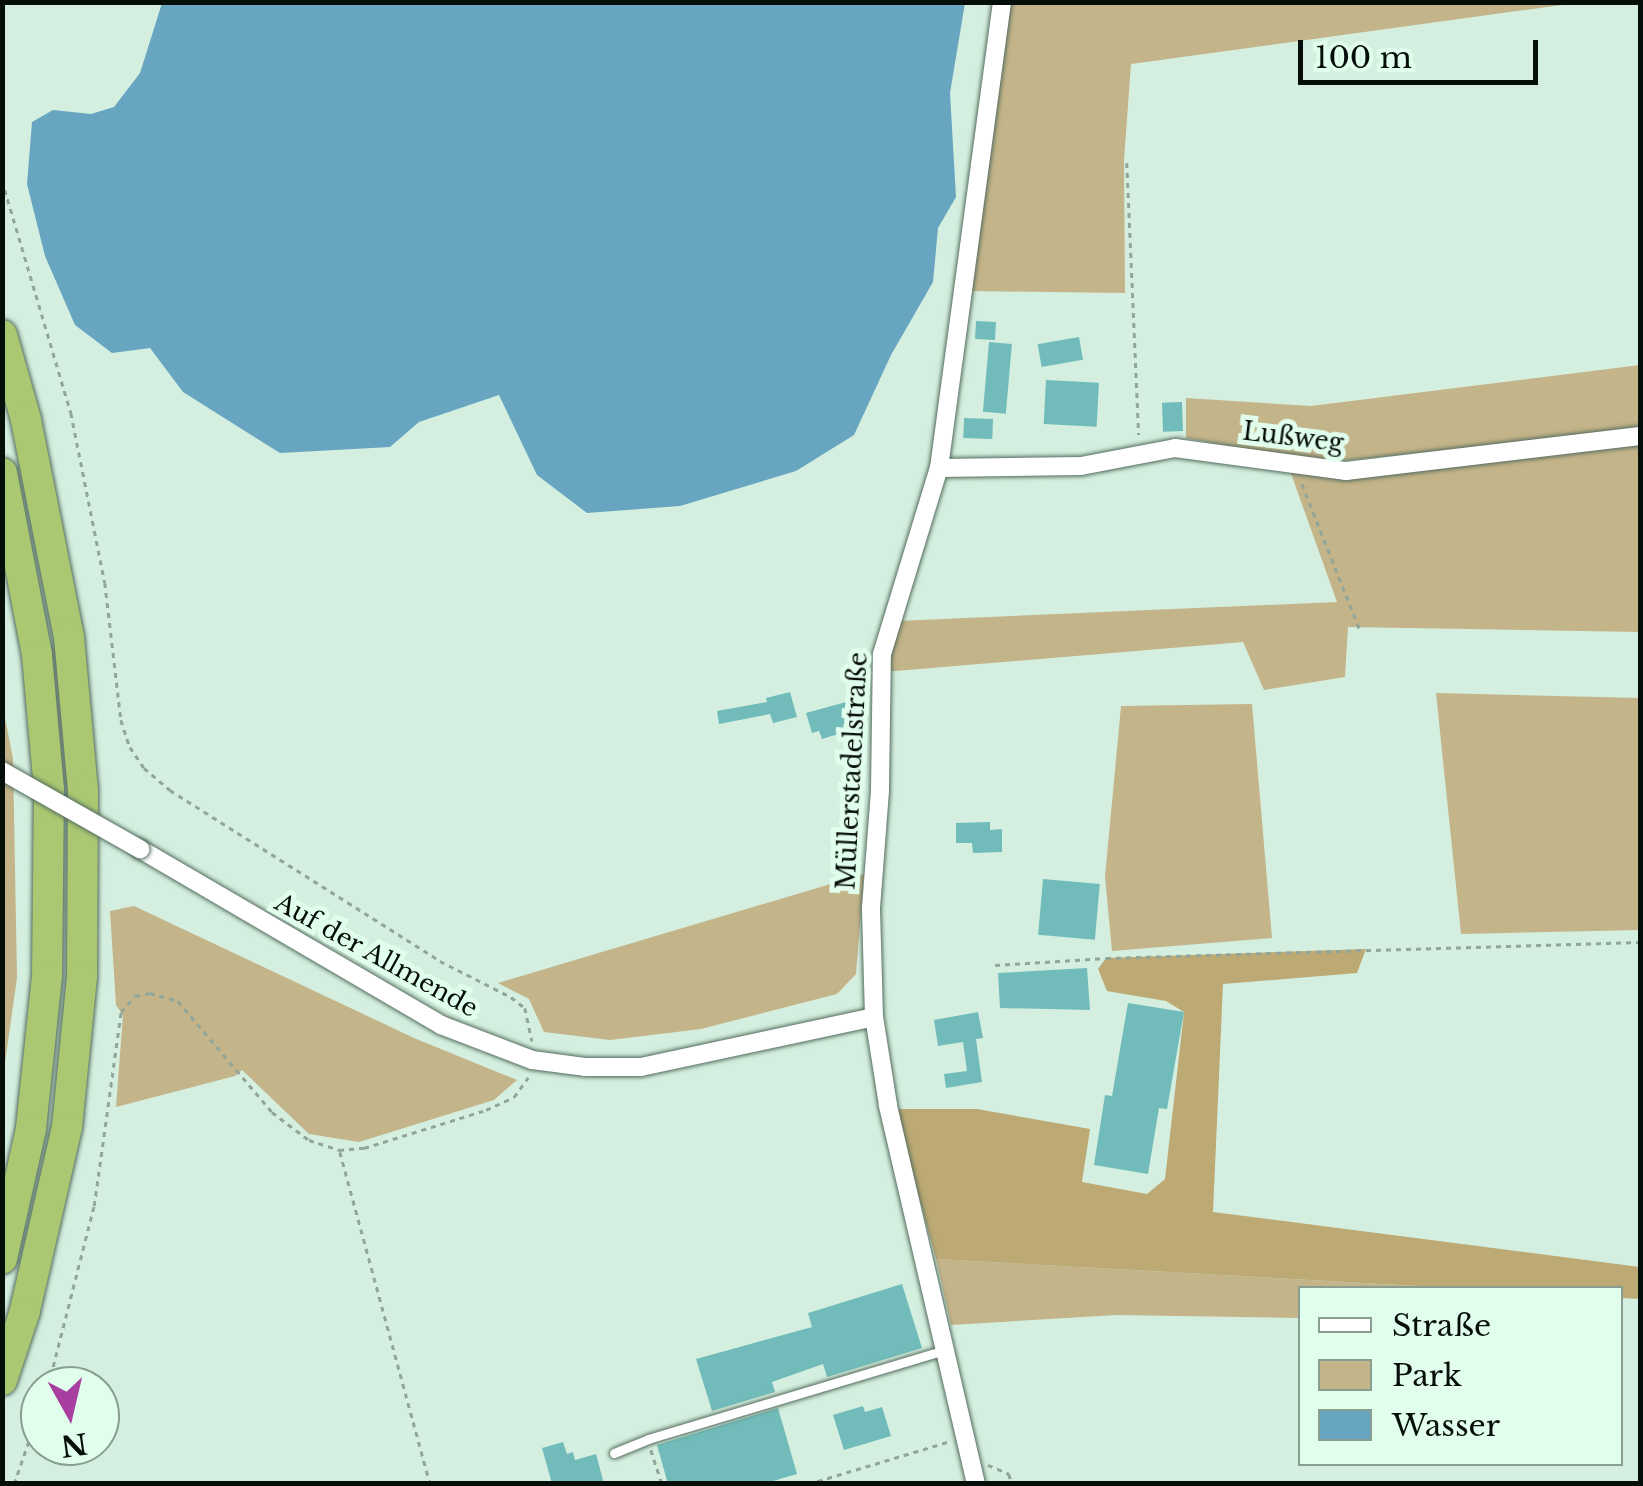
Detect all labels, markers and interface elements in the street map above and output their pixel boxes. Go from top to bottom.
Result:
scale bar [1303,20,1543,82]
text: 100 m [1315,39,1412,76]
street label: Lußweg [1241,417,1345,459]
street label: Müllerstadelstraße [832,651,874,891]
street label: Auf der Allmende [269,887,483,1025]
legend [1298,1286,1623,1466]
text: Straße [1392,1307,1491,1344]
text: Park [1392,1357,1462,1394]
north arrow [20,1366,120,1466]
text: Wasser [1392,1407,1500,1444]
text: N [59,1425,89,1463]

